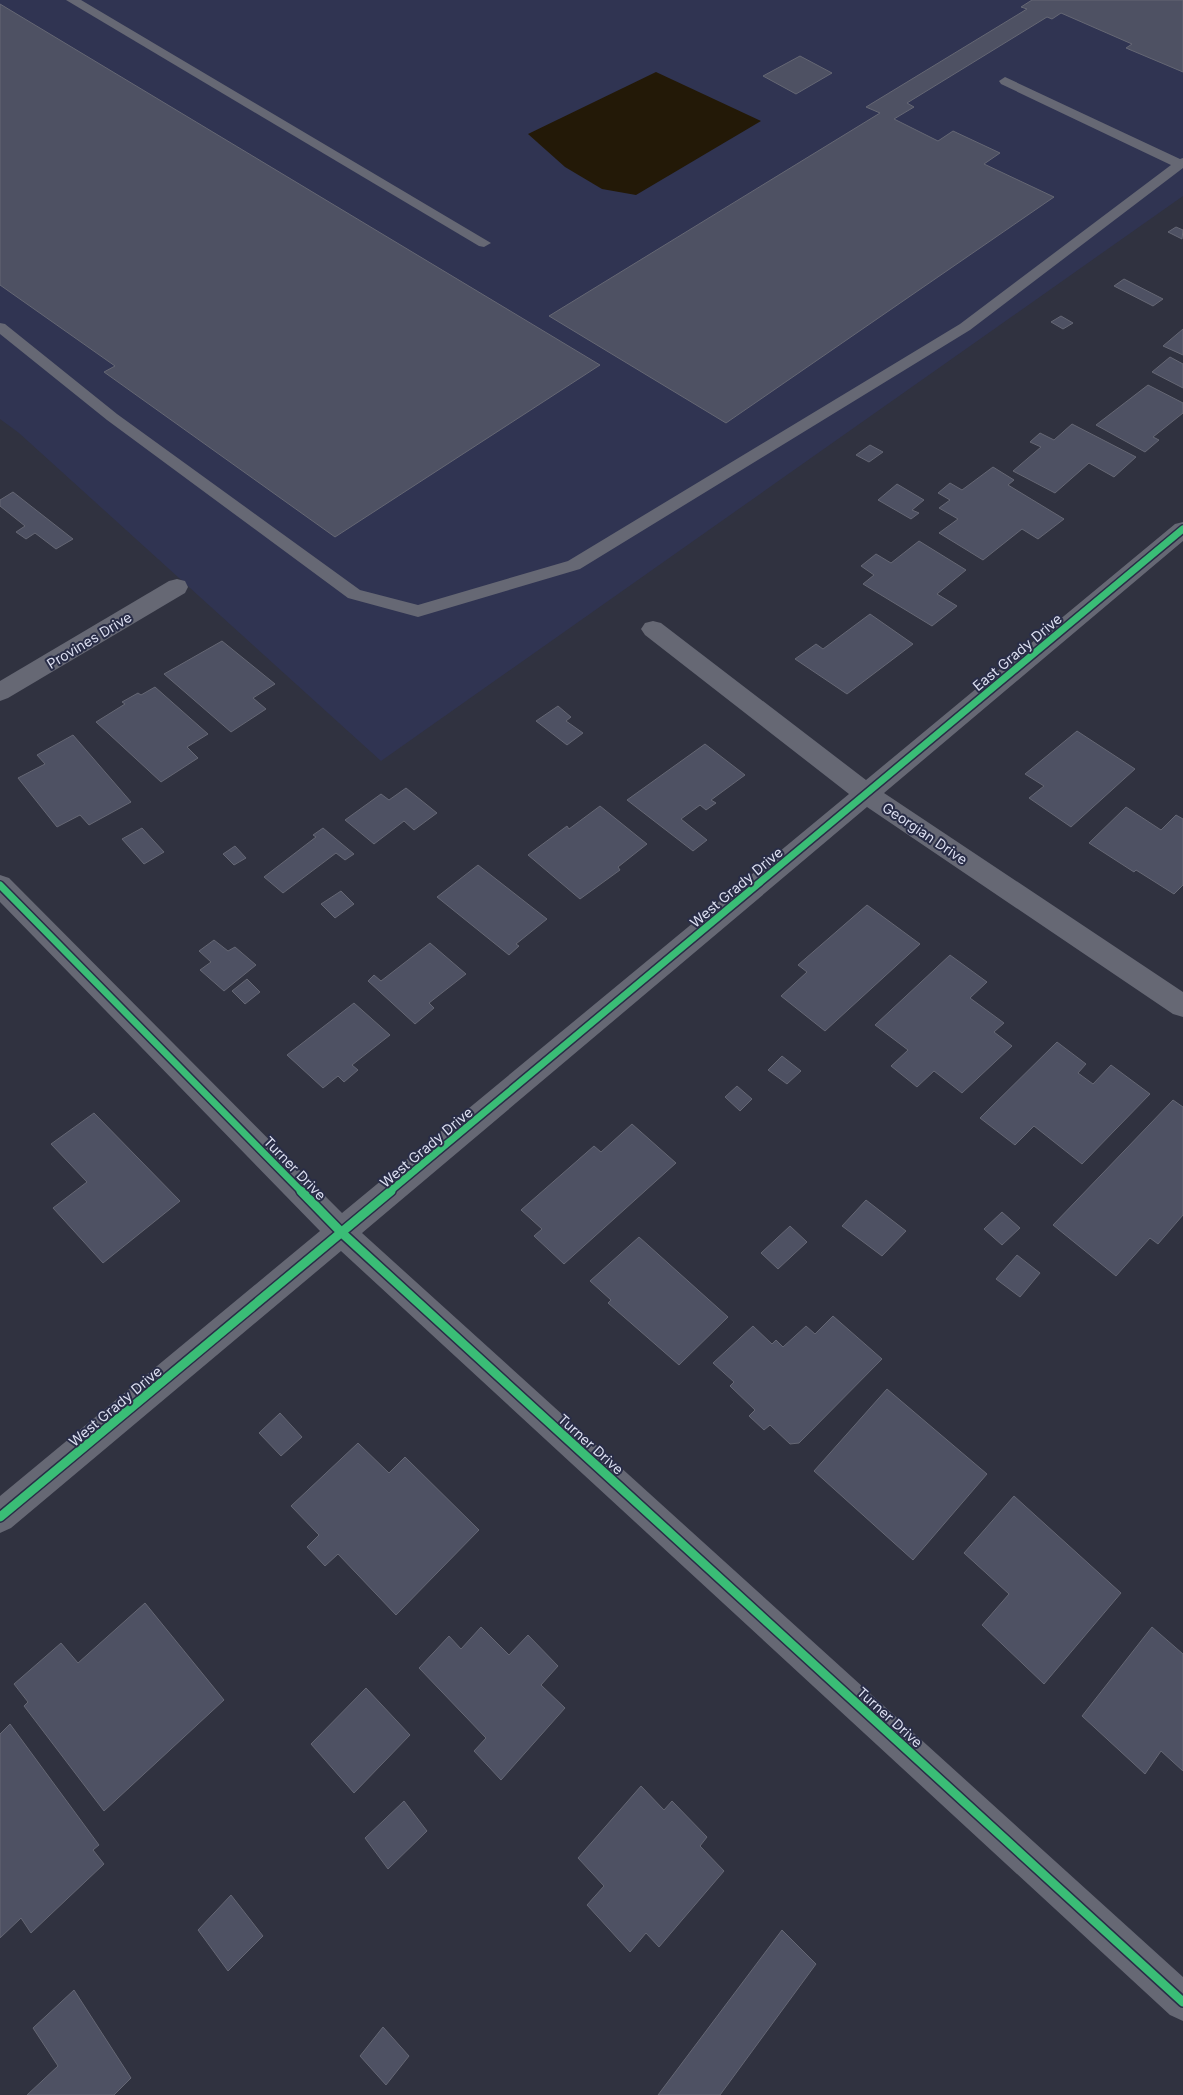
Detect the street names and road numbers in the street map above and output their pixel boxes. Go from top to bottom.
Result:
street label: Provines Drive [44,608,134,672]
street label: East Grady Drive [969,610,1065,694]
street label: Georgian Drive [879,798,971,868]
street label: West Grady Drive [686,843,786,931]
street label: West Grady Drive [376,1103,476,1191]
street label: Turner Drive [260,1133,330,1203]
street label: West Grady Drive [65,1362,165,1450]
street label: Turner Drive [555,1410,627,1478]
street label: Turner Drive [854,1683,926,1751]

